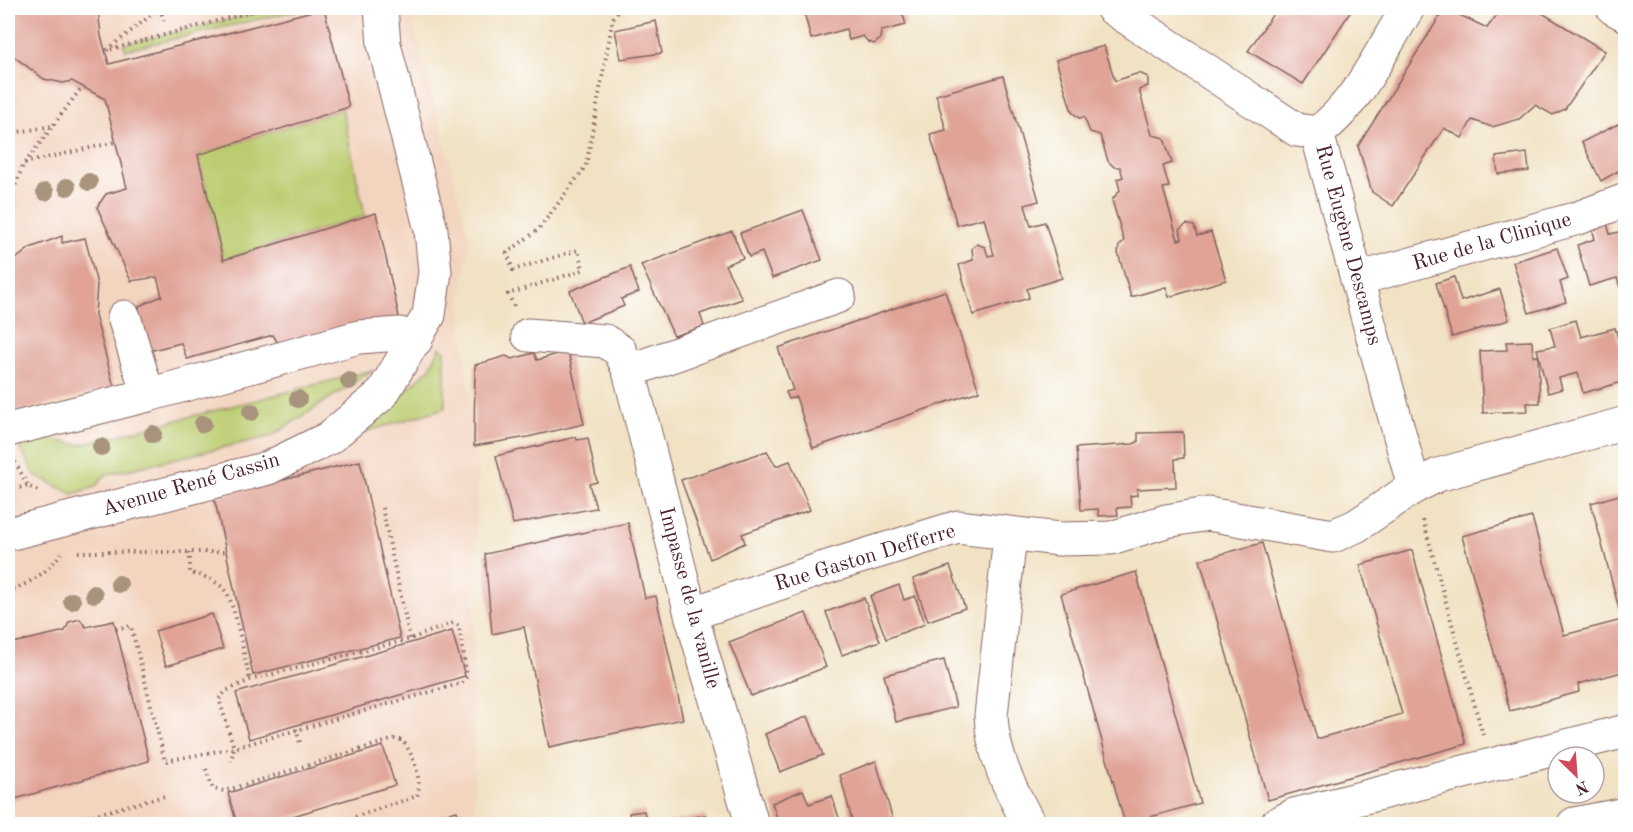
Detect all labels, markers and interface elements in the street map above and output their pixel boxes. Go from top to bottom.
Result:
street label: Rue Eugène Descamps [1311,142,1385,348]
street label: Rue de la Clinique [1410,209,1574,275]
street label: Avenue René Cassin [100,450,282,520]
street label: Impasse de la vanille [655,505,723,691]
street label: Rue Gaston Defferre [772,521,958,595]
north arrow [1546,745,1606,805]
text: N [1572,777,1590,797]

